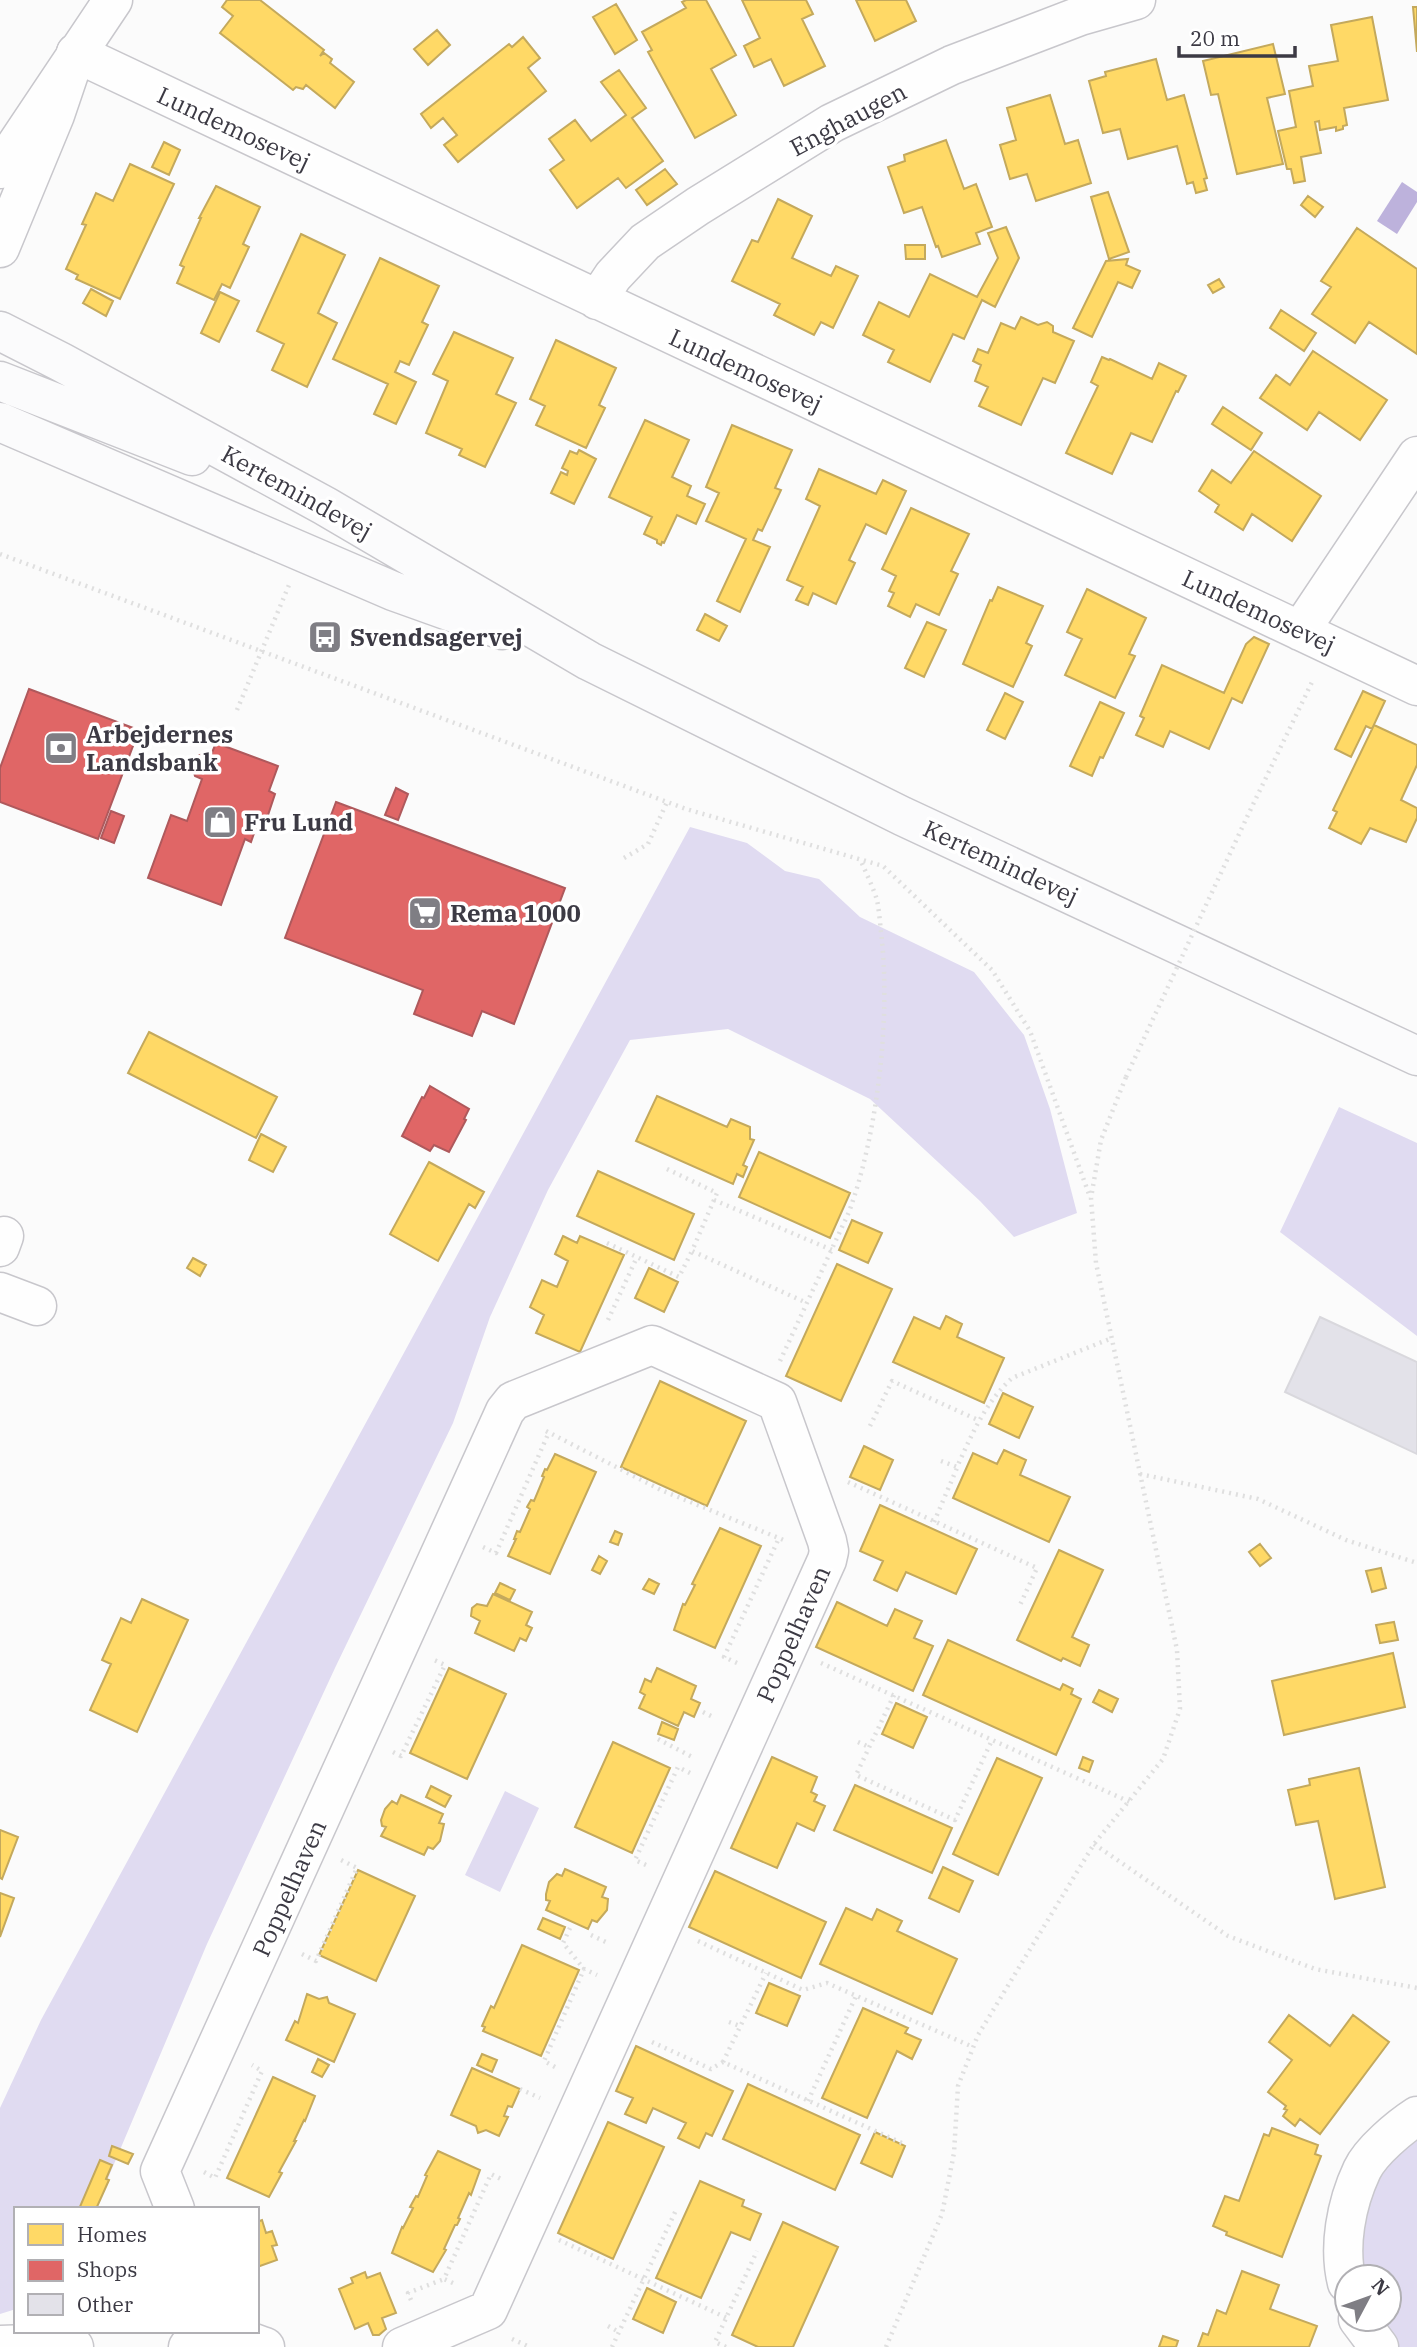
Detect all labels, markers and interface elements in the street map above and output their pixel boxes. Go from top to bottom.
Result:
scale bar [1179,14,1294,58]
text: 20 m [1190,24,1240,52]
street label: Enghaugen [784,75,912,163]
street label: Lundemosevej [152,79,316,177]
street label: Lundemosevej [664,321,828,419]
street label: Kertemindevej [216,437,378,547]
street label: Lundemosevej [1177,562,1341,660]
bus stop icon: Svendsagervej [306,618,344,656]
place label: Svendsagervej [350,621,523,653]
place label: Arbejdernes Landsbank [86,718,233,778]
bank icon: Arbejdernes Landsbank [42,729,80,767]
shop icon: Fru Lund [201,803,239,841]
place label: Fru Lund [244,806,353,838]
street label: Kertemindevej [918,812,1084,912]
supermarket icon: Rema 1000 [406,894,444,932]
place label: Rema 1000 [450,897,581,929]
street label: Poppelhaven [749,1561,837,1707]
street label: Poppelhaven [245,1815,333,1961]
legend [14,2207,259,2333]
text: Homes [77,2220,147,2248]
text: Shops [77,2255,137,2283]
north arrow [1333,2263,1403,2333]
text: N [1367,2273,1395,2300]
text: Other [77,2290,134,2318]

